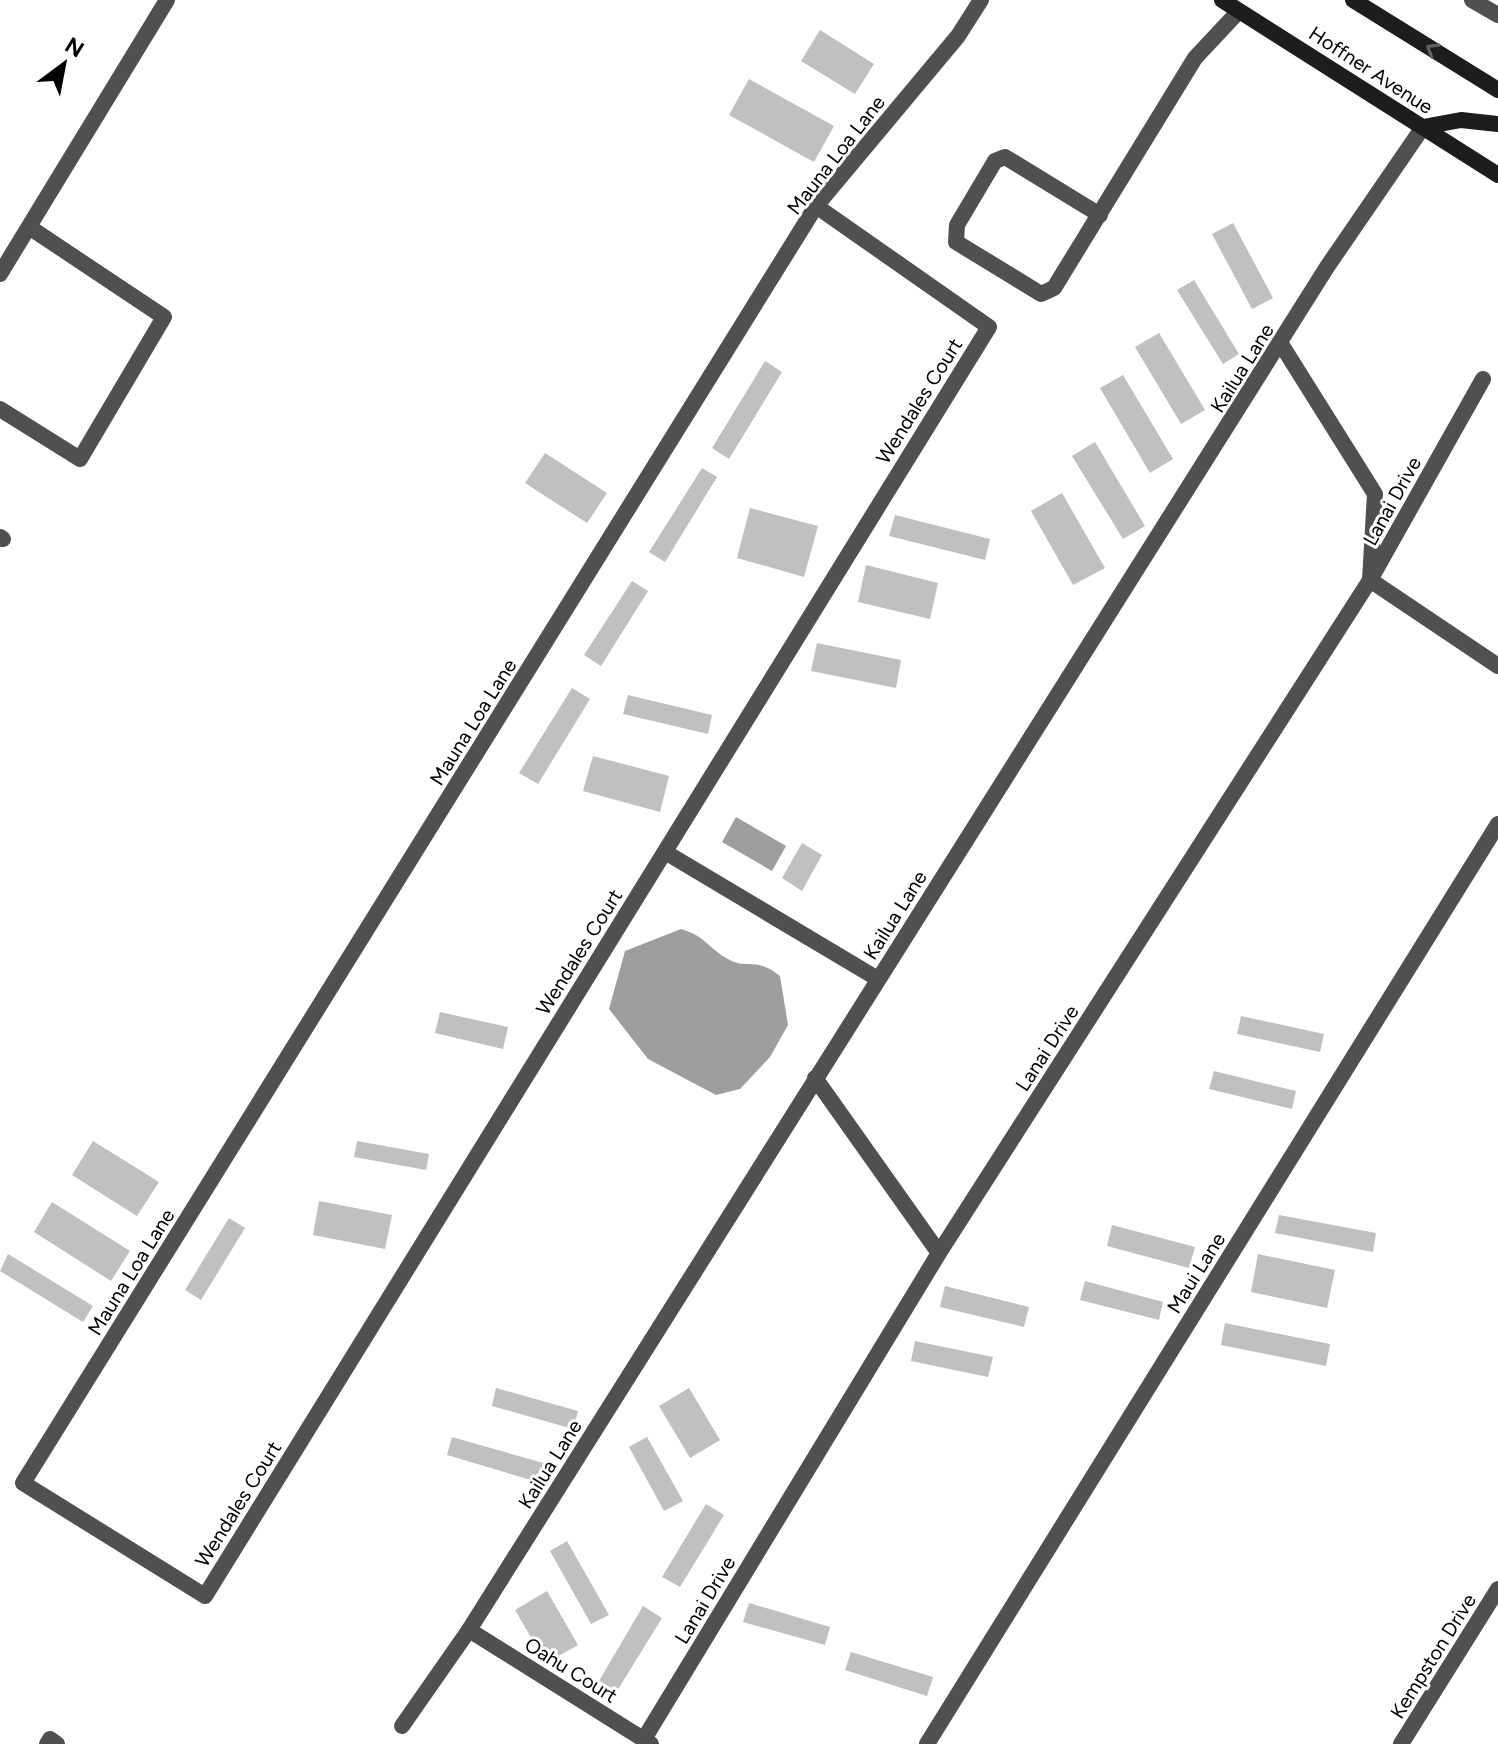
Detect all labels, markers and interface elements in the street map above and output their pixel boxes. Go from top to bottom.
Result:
street label: Hoffner Avenue [1305,21,1437,119]
north arrow [24,24,104,104]
text: N [60,32,89,63]
one-way arrow [1426,43,1441,58]
street label: Mauna Loa Lane [782,91,890,219]
street label: Kailua Lane [1205,319,1279,417]
street label: Wendales Court [871,334,967,468]
street label: Lanai Drive [1358,452,1426,550]
street label: Mauna Loa Lane [425,654,521,790]
street label: Kailua Lane [858,866,932,964]
street label: Wendales Court [531,885,627,1019]
street label: Lanai Drive [1010,1000,1084,1096]
street label: Mauna Loa Lane [83,1204,179,1340]
street label: Maui Lane [1162,1228,1230,1318]
street label: Kailua Lane [513,1415,587,1513]
street label: Wendales Court [190,1437,286,1571]
street label: Lanai Drive [670,1552,741,1648]
street label: Kempston Drive [1385,1589,1481,1723]
street label: Oahu Court [520,1632,622,1708]

